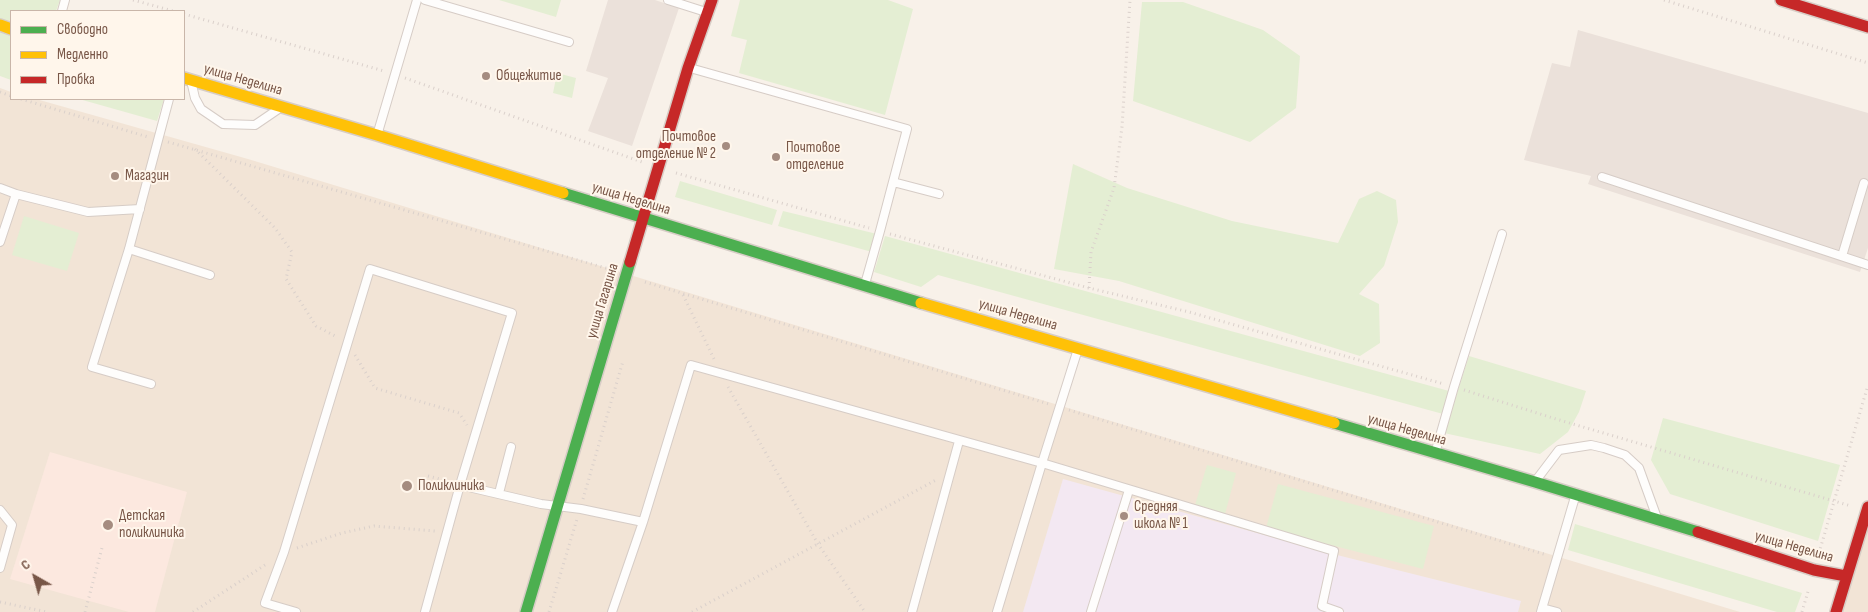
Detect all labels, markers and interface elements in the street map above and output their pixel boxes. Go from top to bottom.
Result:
legend [10,10,185,100]
text: Свободно [57,20,108,39]
text: Медленно [57,45,108,64]
street label: улица Неделина [202,60,284,100]
place label: Общежитие [496,67,562,85]
text: Пробка [57,70,95,89]
marker: Общежитие [480,70,492,82]
place label: Почтовое отделение № 2 [636,128,716,163]
place label: Почтовое отделение [786,139,844,174]
marker: Почтовое отделение № 2 [720,140,732,152]
marker: Почтовое отделение [770,151,782,163]
place label: Магазин [125,167,169,185]
marker: Магазин [109,170,121,182]
street label: улица Неделина [590,179,672,219]
street label: улица Гагарина [583,261,623,341]
street label: улица Неделина [977,295,1059,335]
street label: улица Неделина [1366,410,1448,450]
place label: Поликлиника [418,477,484,495]
marker: Поликлиника [400,479,414,493]
place label: Средняя школа № 1 [1134,498,1188,533]
place label: Детская поликлиника [119,507,184,542]
marker: Средняя школа № 1 [1118,510,1130,522]
marker: Детская поликлиника [101,518,115,532]
street label: улица Неделина [1753,527,1835,567]
north arrow [10,552,60,602]
text: С [17,556,34,574]

